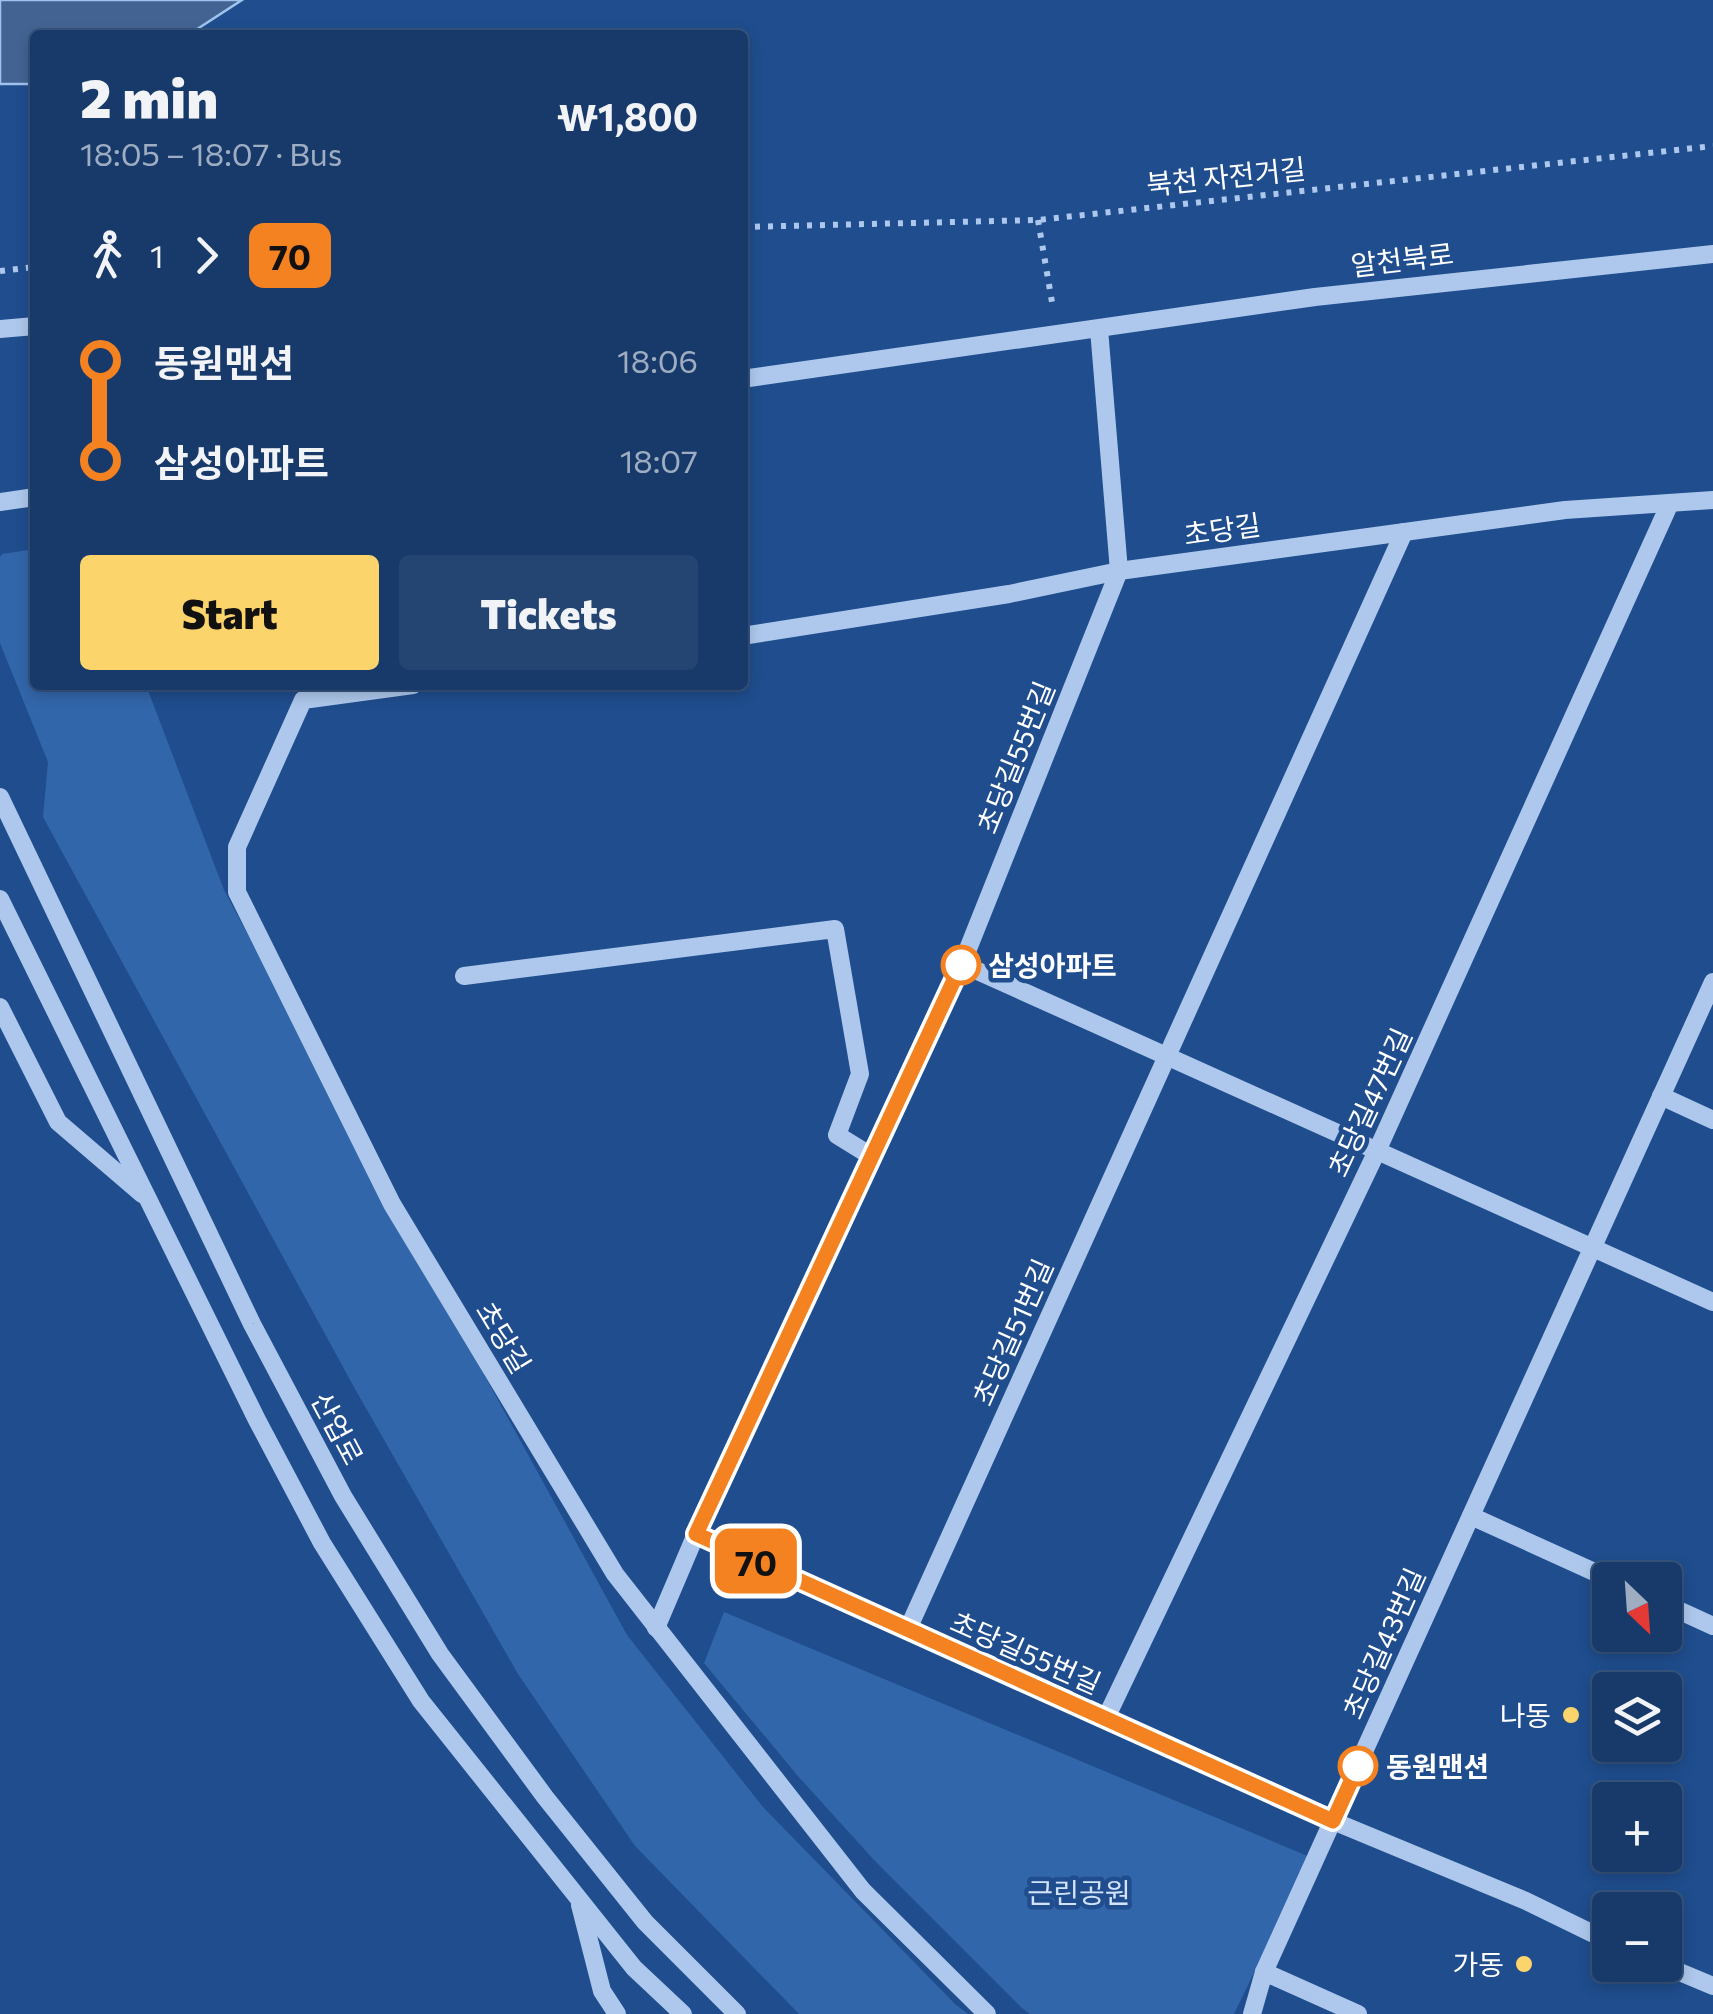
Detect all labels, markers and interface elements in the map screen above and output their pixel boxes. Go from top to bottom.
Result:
text: 2 min [80,62,218,129]
text: ₩1,800 [557,92,698,139]
text: 18:05 – 18:07 · Bus [80,133,342,173]
street label: 북천 자전거길 [1145,151,1307,201]
icon: walk [80,228,135,283]
icon: forward [179,228,234,283]
text: 70 [269,234,311,277]
text: 1 [150,235,164,275]
street label: 알천북로 [1349,236,1455,282]
text: 동원맨션 [154,338,294,385]
text: 18:06 [617,340,698,380]
text: 삼성아파트 [154,438,329,485]
text: 18:07 [620,440,698,480]
street label: 초당길 [1181,507,1263,551]
button: Start [80,555,379,670]
button: Tickets [399,555,698,670]
street label: 초당길55번길 [969,676,1061,838]
marker: 삼성아파트 [942,946,980,984]
place label: 삼성아파트 [988,948,1117,982]
street label: 초당길47번길 [1320,1022,1418,1182]
street label: 초당길51번길 [965,1253,1059,1411]
street label: 초당길 [470,1295,538,1379]
street label: 산업로 [305,1386,371,1470]
line badge: 70 [711,1528,801,1594]
text: 70 [735,1540,777,1583]
street label: 초당길43번길 [1335,1562,1431,1724]
north arrow [1592,1562,1682,1652]
map controls [1592,1562,1682,1982]
street label: 초당길55번길 [946,1604,1106,1700]
button: layers [1592,1672,1682,1762]
place label: 나동 [1499,1698,1551,1732]
marker: 나동 [1560,1704,1582,1726]
marker: 동원맨션 [1339,1747,1377,1785]
place label: 동원맨션 [1386,1749,1489,1783]
button: + [1592,1782,1682,1872]
park label: 근린공원 [1027,1875,1131,1909]
button: − [1592,1892,1682,1982]
place label: 가동 [1452,1947,1504,1981]
marker: 가동 [1513,1953,1535,1975]

